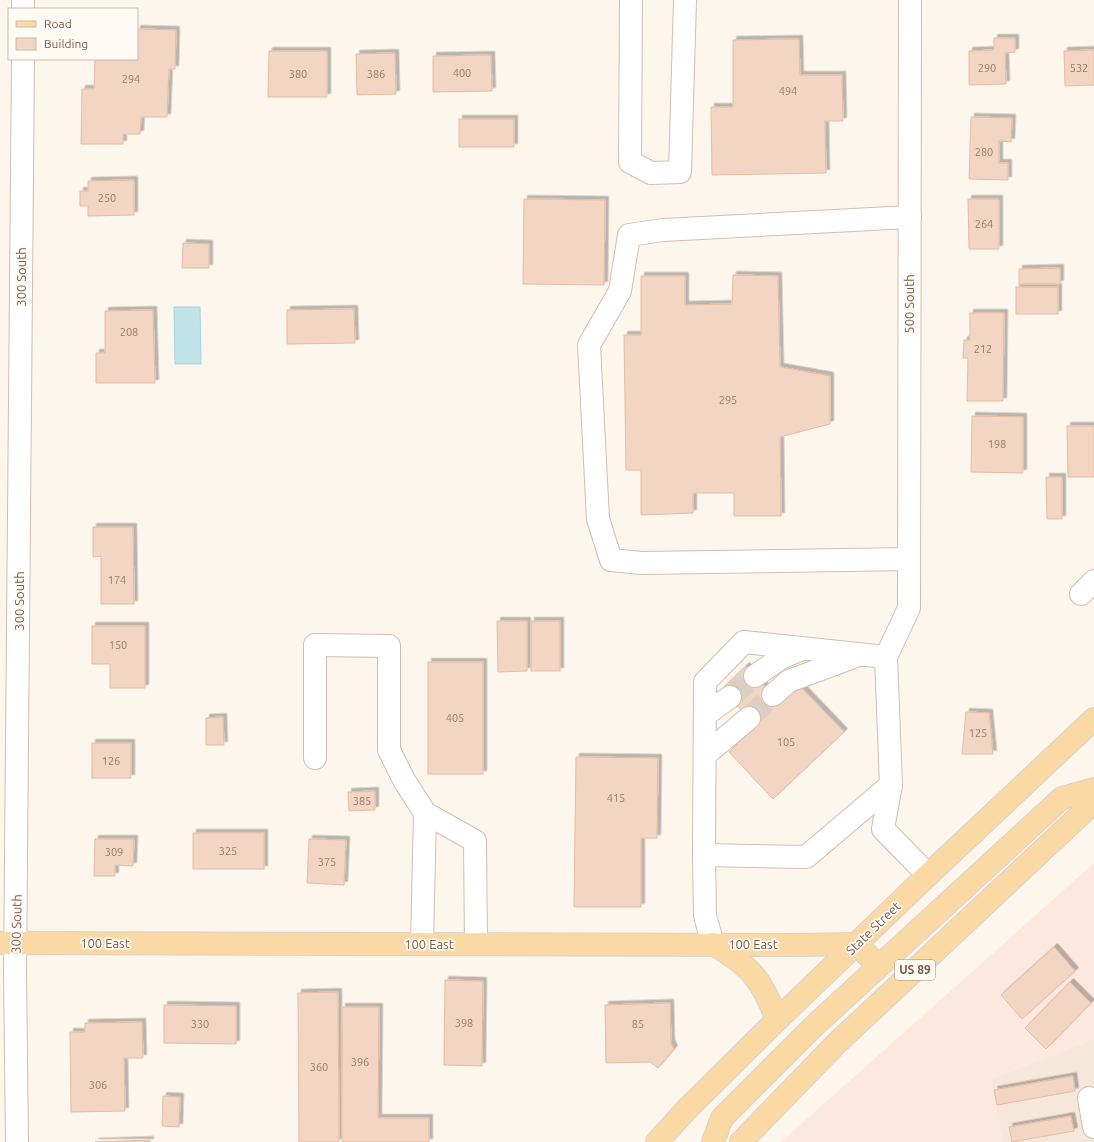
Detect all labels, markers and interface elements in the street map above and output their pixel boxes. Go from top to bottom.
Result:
legend [8,8,138,60]
text: Road [44,17,72,30]
text: Building [44,37,88,50]
house number: 290 [978,62,996,74]
house number: 532 [1070,62,1088,74]
house number: 400 [453,67,471,79]
house number: 380 [289,68,307,80]
house number: 386 [367,68,385,80]
house number: 294 [122,73,140,85]
house number: 494 [779,85,797,97]
house number: 280 [975,146,993,158]
house number: 250 [98,192,116,204]
house number: 264 [975,218,993,230]
street label: 300 South [14,247,28,307]
street label: 500 South [902,274,916,334]
house number: 208 [120,326,138,338]
house number: 212 [974,343,992,355]
house number: 295 [719,394,737,406]
house number: 198 [988,438,1006,450]
street label: 300 South [12,571,26,631]
house number: 174 [108,574,126,586]
house number: 150 [109,639,127,651]
house number: 405 [446,712,464,724]
house number: 125 [969,727,987,739]
house number: 105 [777,736,795,748]
house number: 126 [102,755,120,767]
house number: 415 [607,792,625,804]
house number: 385 [353,795,371,807]
house number: 325 [219,845,237,857]
house number: 309 [105,846,123,858]
house number: 375 [318,856,336,868]
street label: 300 South [8,894,24,954]
street label: State Street [843,899,903,957]
street label: 100 East [80,936,130,950]
street label: 100 East [404,937,454,951]
street label: 100 East [728,937,778,951]
road number: US 89 [895,960,935,980]
house number: 398 [455,1017,473,1029]
house number: 330 [191,1018,209,1030]
house number: 85 [632,1018,644,1030]
house number: 396 [351,1056,369,1068]
house number: 360 [310,1061,328,1073]
house number: 306 [89,1079,107,1091]

